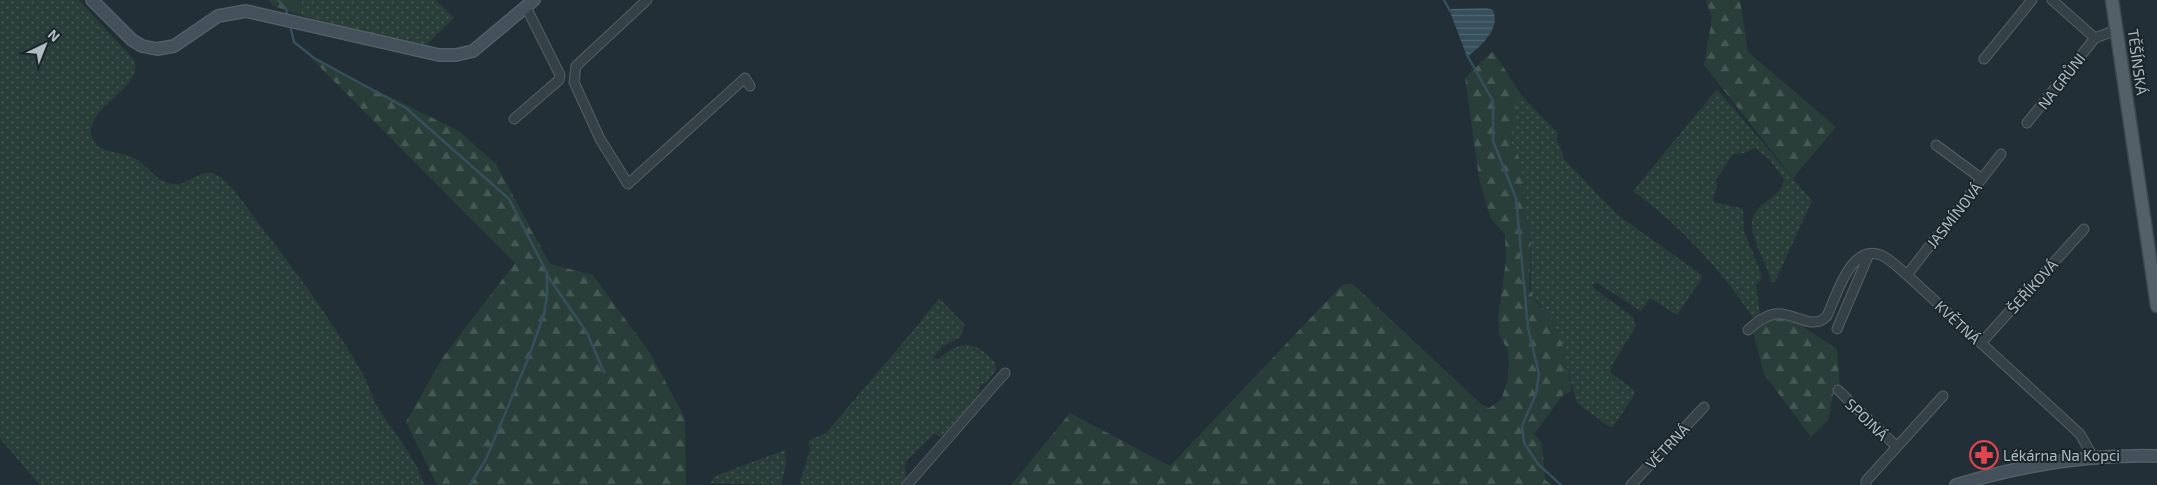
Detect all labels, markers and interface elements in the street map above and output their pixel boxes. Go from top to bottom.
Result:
north arrow [20,20,70,70]
text: N [45,25,64,45]
street label: TĚŠÍNSKÁ [2124,28,2152,97]
street label: NA GRŮNI [2034,49,2088,113]
street label: JASMÍNOVÁ [1923,178,1986,251]
street label: ŠEŘÍKOVÁ [2003,255,2061,317]
street label: KVĚTNÁ [1932,297,1985,348]
street label: SPOJNÁ [1842,394,1892,444]
street label: VĚTRNÁ [1642,419,1693,472]
pharmacy icon: Lékárna Na Kopci [1969,440,1999,470]
place label: Lékárna Na Kopci [2003,446,2120,464]

